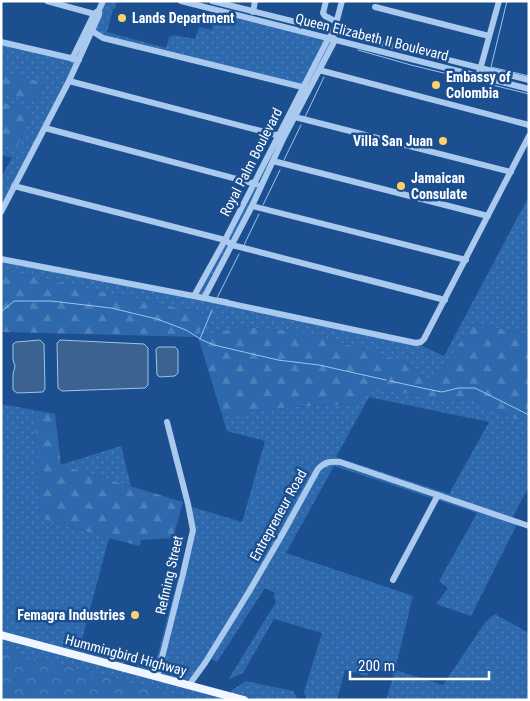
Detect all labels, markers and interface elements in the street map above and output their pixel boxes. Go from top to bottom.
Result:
place label: Lands Department [132,10,234,26]
street label: Queen Elizabeth II Boulevard [294,10,450,64]
marker: Lands Department [116,12,128,24]
place label: Embassy of Colombia [446,69,511,101]
marker: Embassy of Colombia [430,79,442,91]
street label: Royal Palm Boulevard [217,105,285,219]
place label: Villa San Juan [353,133,433,149]
marker: Villa San Juan [437,135,449,147]
place label: Jamaican Consulate [411,170,467,202]
marker: Jamaican Consulate [395,180,407,192]
street label: Entrepreneur Road [246,467,310,563]
street label: Refining Street [152,534,186,616]
place label: Femagra Industries [17,607,125,623]
marker: Femagra Industries [129,609,141,621]
street label: Hummingbird Highway [64,631,189,679]
scale bar [350,648,489,680]
text: 200 m [358,657,395,675]

